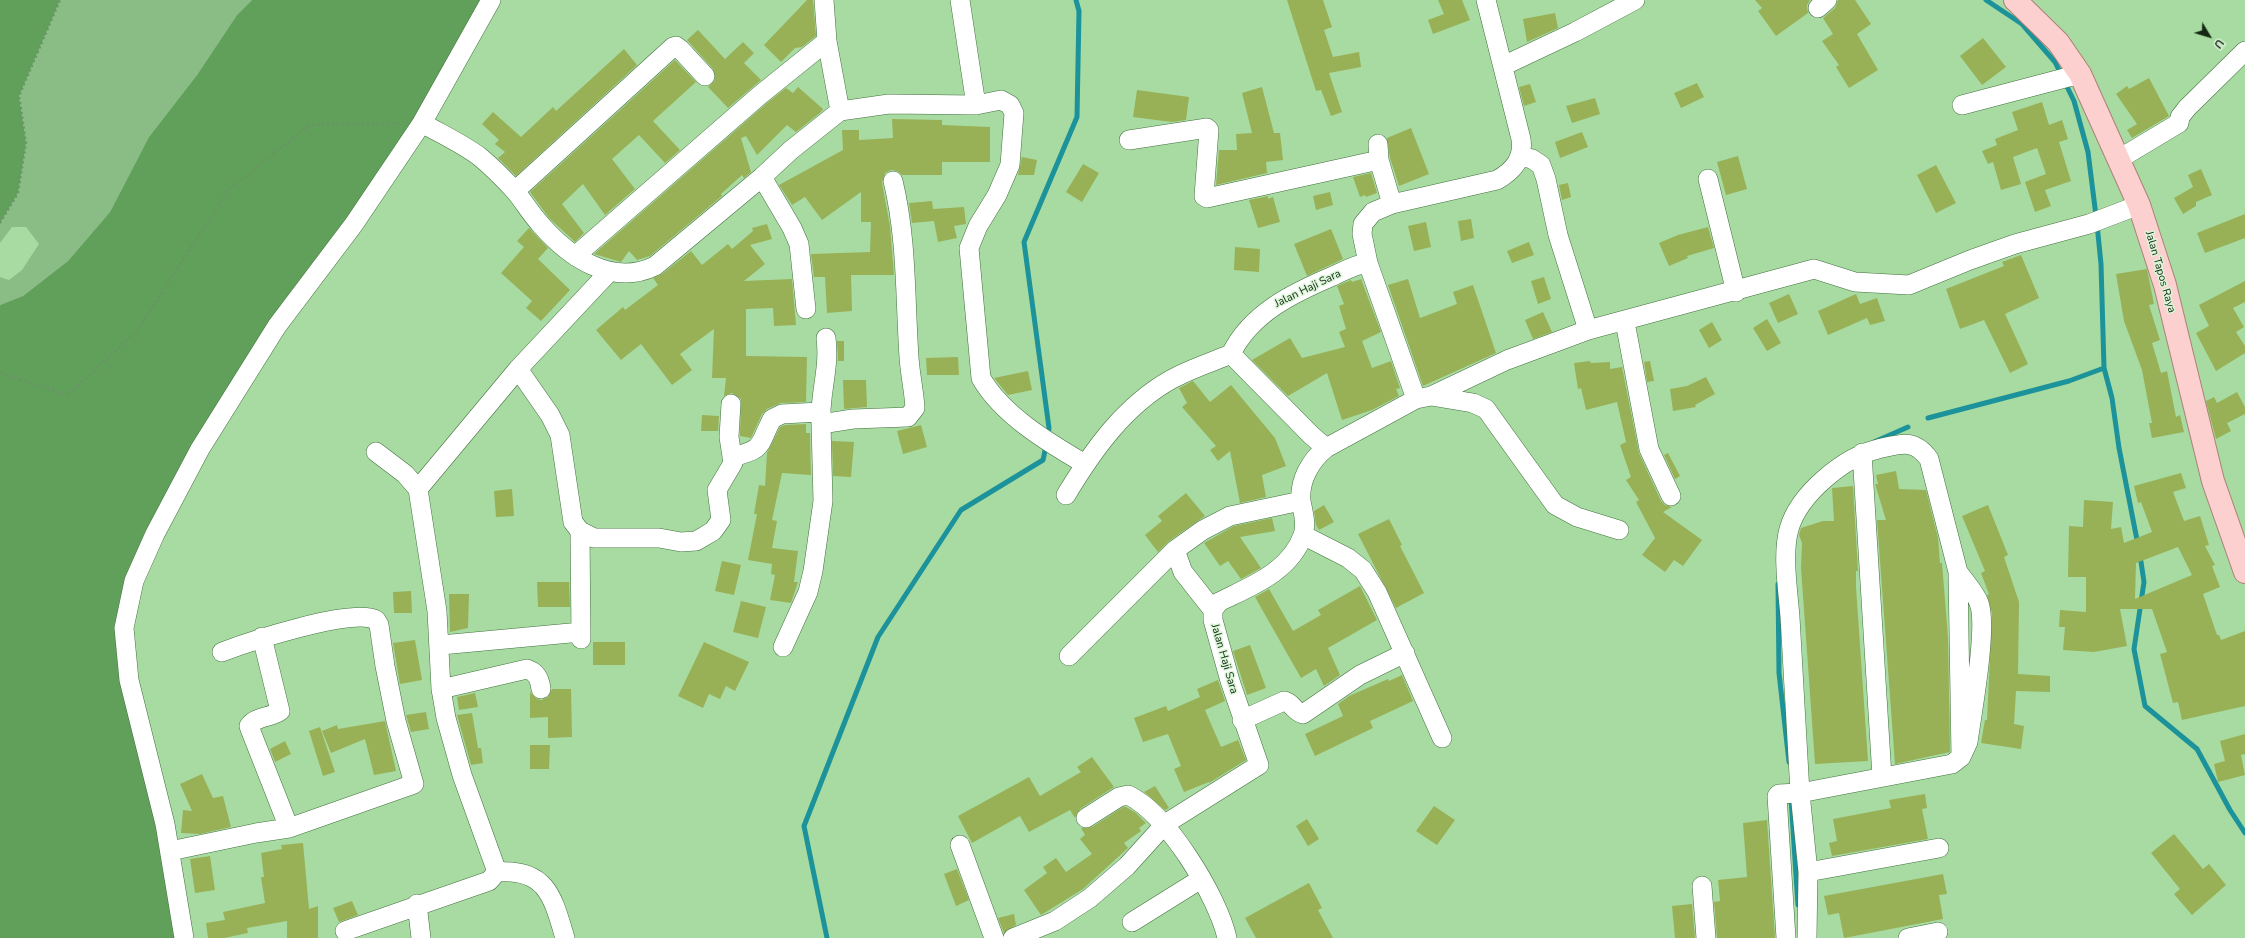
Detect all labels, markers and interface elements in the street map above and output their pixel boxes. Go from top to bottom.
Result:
north arrow [2189,16,2229,56]
text: U [2210,36,2227,52]
street label: Jalan Tapos Raya [2142,230,2178,314]
street label: Jalan Haji Sara [1273,267,1343,311]
street label: Jalan Haji Sara [1208,623,1240,695]

